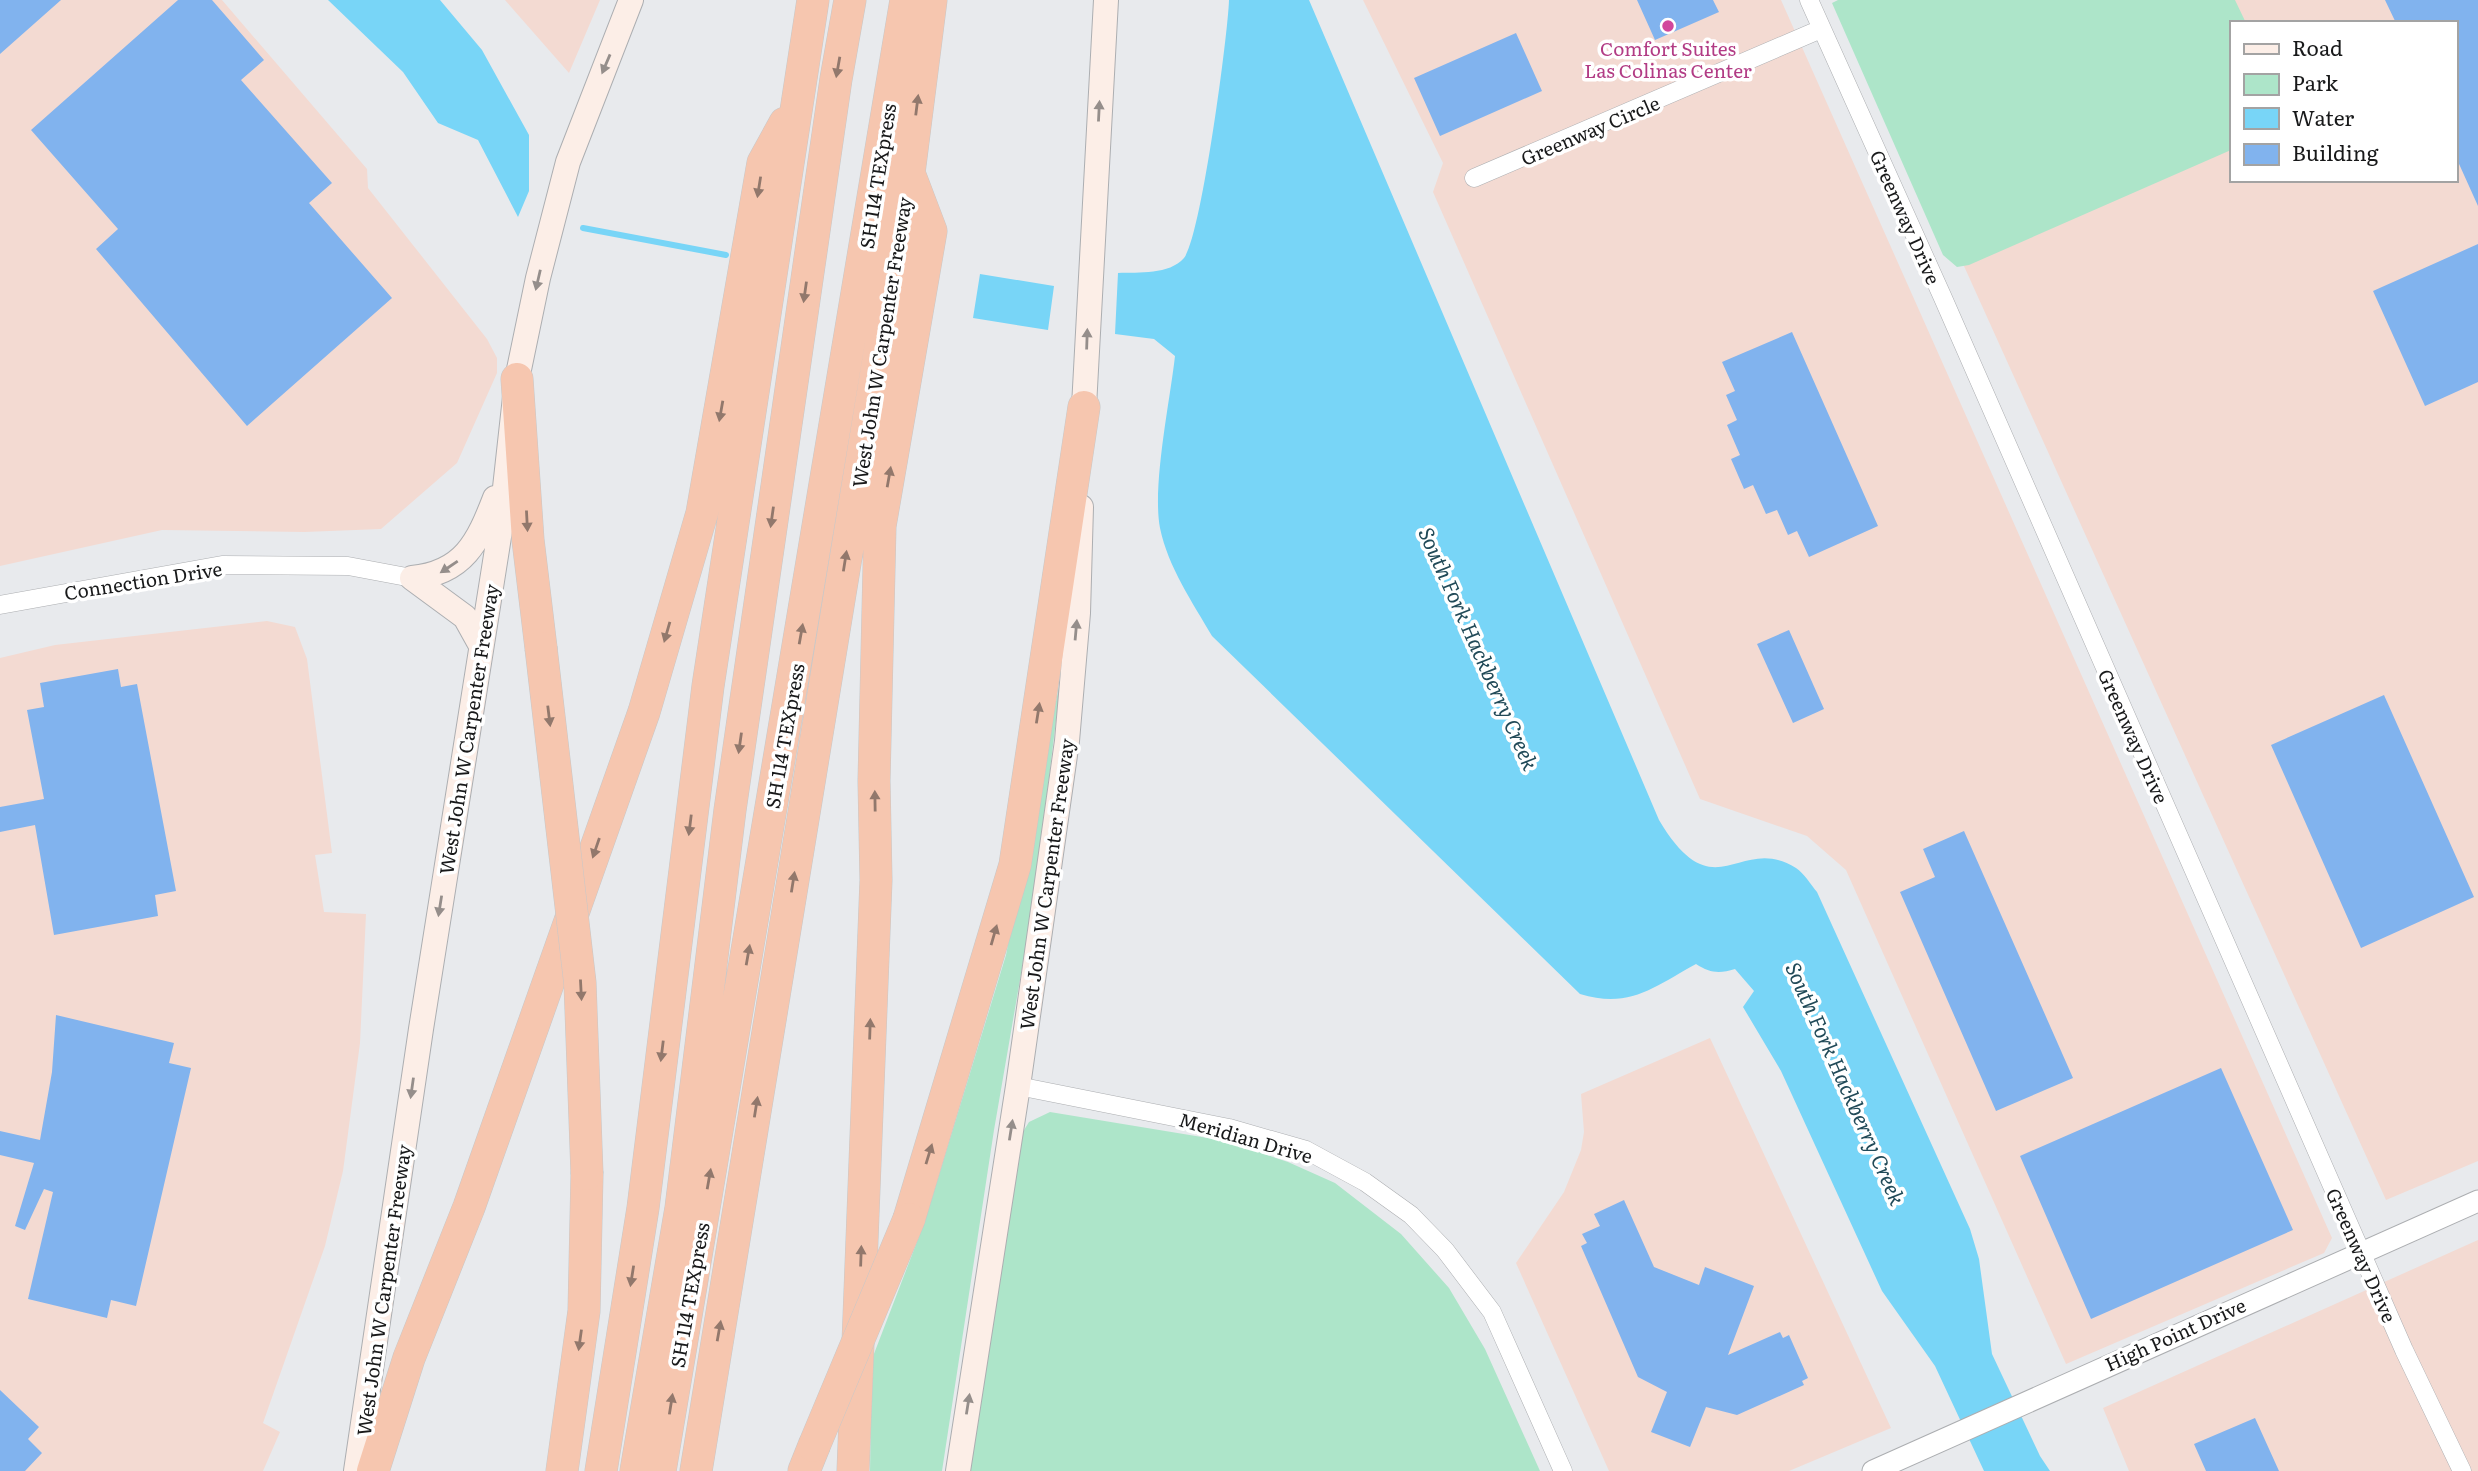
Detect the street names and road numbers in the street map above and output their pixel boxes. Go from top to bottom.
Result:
street label: Greenway Circle [1516,88,1664,172]
street label: SH 114 TEXpress [852,101,902,251]
street label: Greenway Drive [1864,145,1948,289]
street label: West John W Carpenter Freeway [844,195,918,489]
street label: Connection Drive [62,554,224,606]
street label: West John W Carpenter Freeway [431,582,505,876]
street label: SH 114 TEXpress [757,661,811,811]
street label: Greenway Drive [2092,664,2176,808]
street label: West John W Carpenter Freeway [1012,736,1080,1032]
street label: Meridian Drive [1176,1105,1316,1170]
street label: West John W Carpenter Freeway [349,1142,417,1438]
street label: Greenway Drive [2320,1183,2404,1327]
street label: SH 114 TEXpress [662,1220,716,1370]
street label: High Point Drive [2100,1290,2250,1378]

